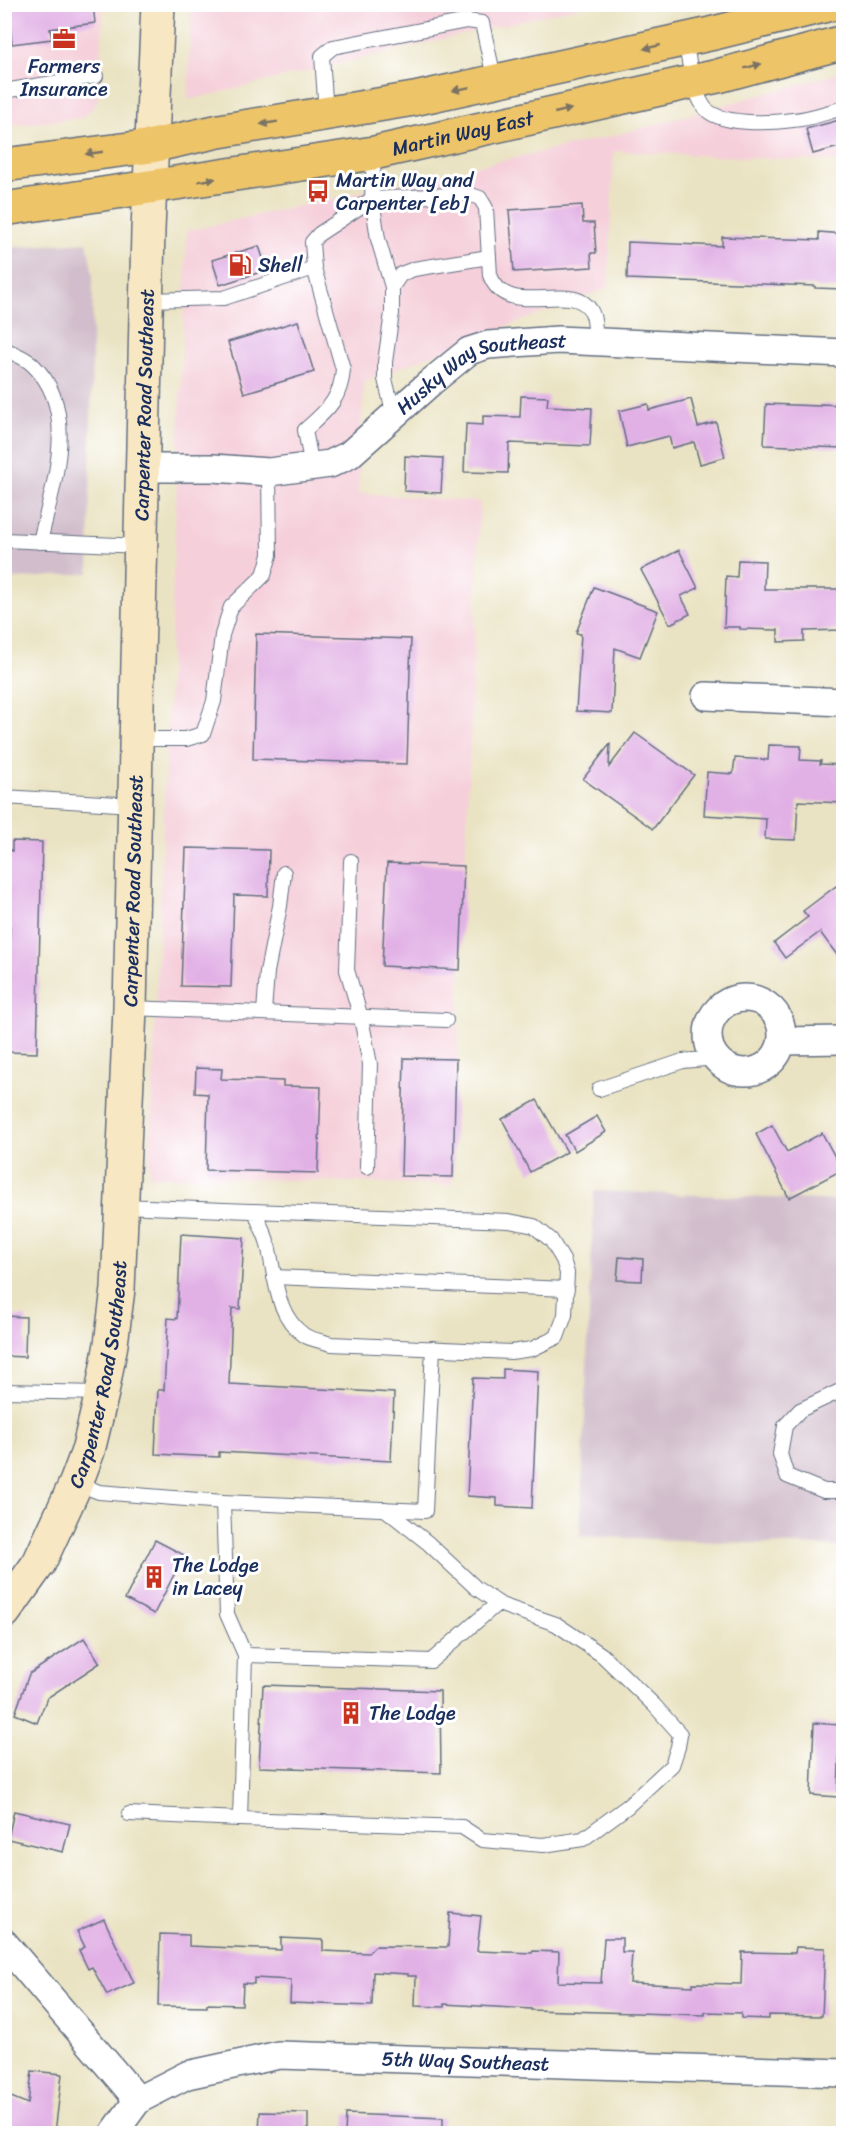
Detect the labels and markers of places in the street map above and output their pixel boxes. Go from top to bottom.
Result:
office icon: Farmers Insurance [51,26,77,52]
place label: Farmers Insurance [19,49,108,107]
place label: Martin Way and Carpenter [eb] [336,163,475,221]
bus stop icon: Martin Way and Carpenter [eb] [305,178,331,204]
place label: Shell [258,248,303,283]
fuel station icon: Shell [227,252,253,278]
place label: The Lodge in Lacey [172,1548,259,1606]
building icon: The Lodge in Lacey [141,1564,167,1590]
place label: The Lodge [369,1696,456,1731]
building icon: The Lodge [338,1700,364,1726]

